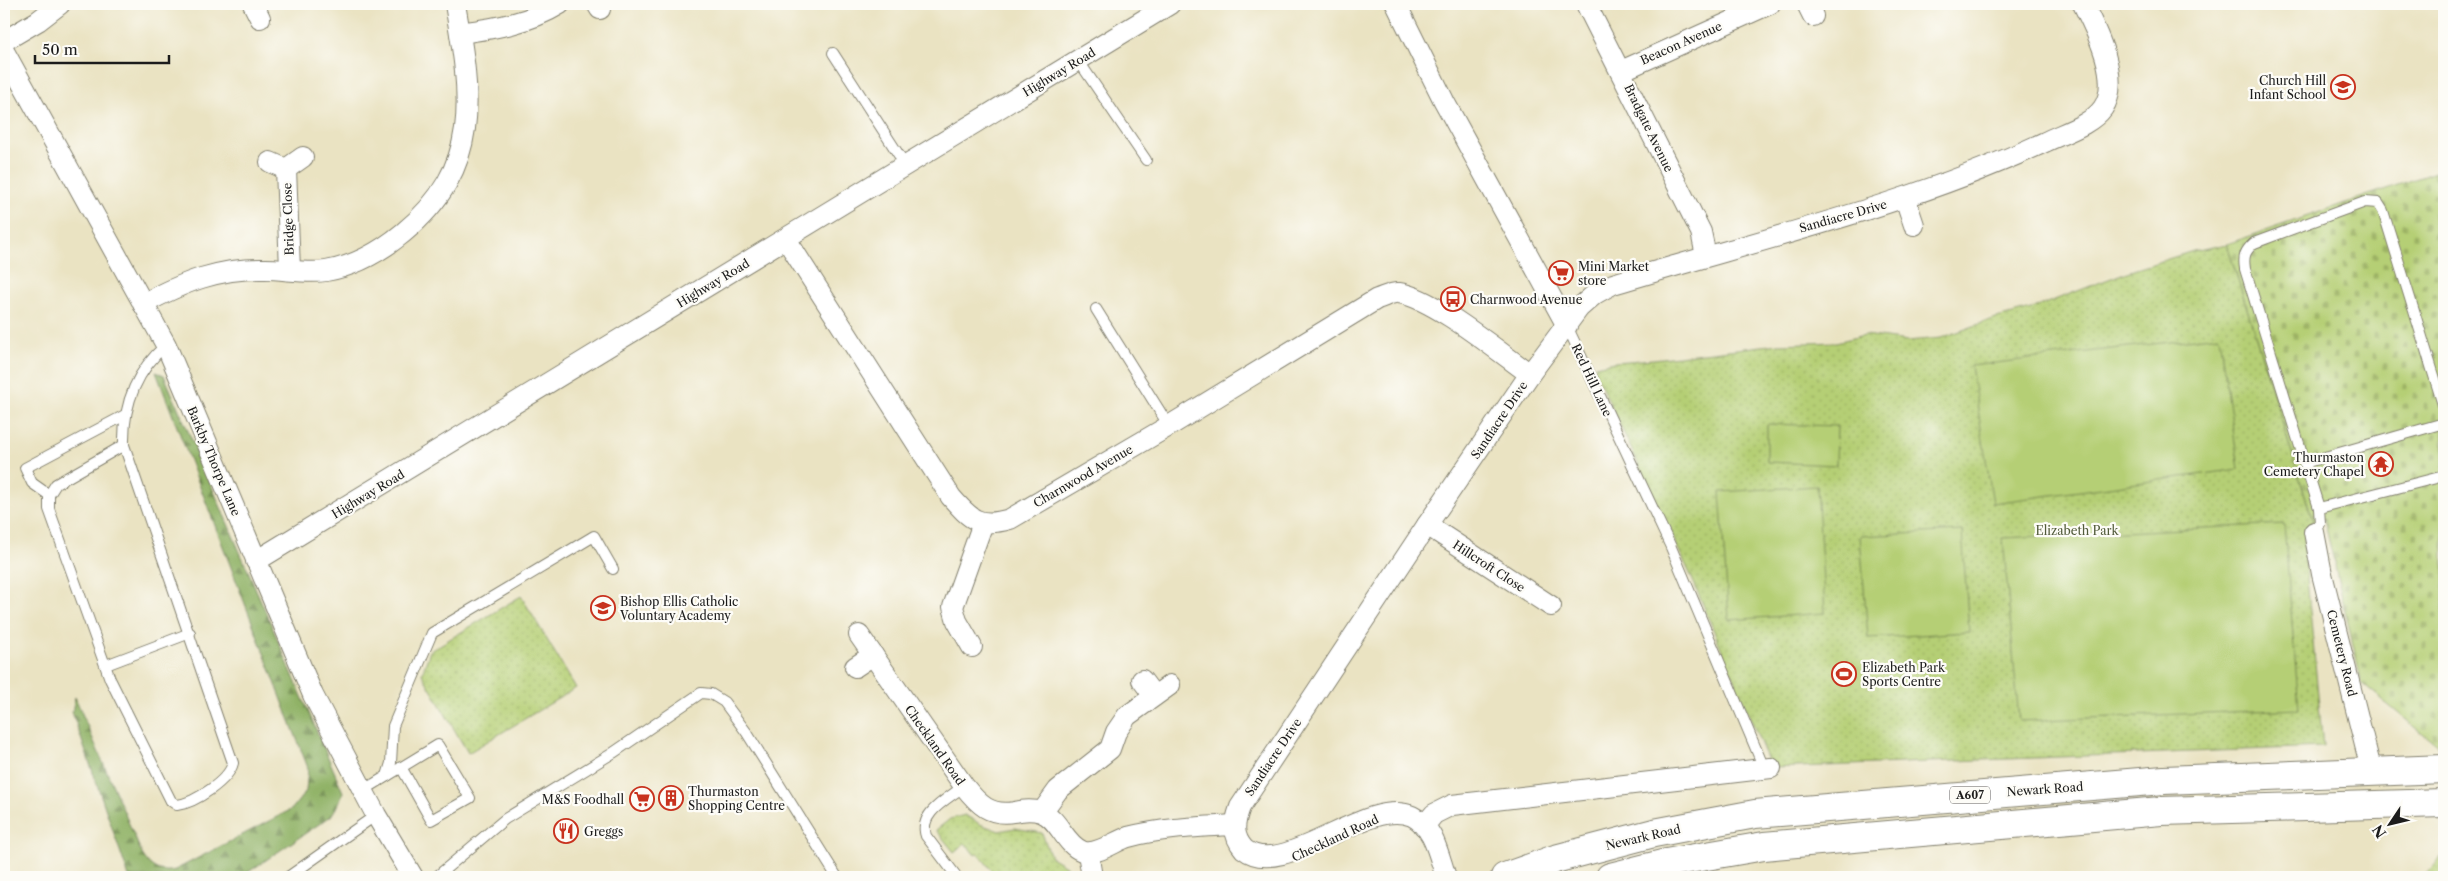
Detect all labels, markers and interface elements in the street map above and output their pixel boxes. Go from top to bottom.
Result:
street label: Beacon Avenue [1638,18,1724,68]
scale bar [35,32,169,64]
text: 50 m [42,40,78,59]
street label: Highway Road [1020,44,1099,100]
place label: Church Hill Infant School [2249,73,2326,102]
school or university icon: Church Hill Infant School [2330,74,2356,100]
street label: Bradgate Avenue [1621,82,1677,175]
street label: Bridge Close [279,182,297,256]
street label: Sandiacre Drive [1797,196,1889,236]
street label: Highway Road [674,255,753,311]
place label: Mini Market store [1578,259,1650,288]
supermarket icon: Mini Market store [1548,260,1574,286]
bus stop icon: Charnwood Avenue [1440,286,1466,312]
place label: Charnwood Avenue [1470,292,1583,307]
street label: Red Hill Lane [1569,341,1616,419]
street label: Sandiacre Drive [1467,378,1531,462]
street label: Barkby Thorpe Lane [184,404,244,518]
street label: Charnwood Avenue [1031,441,1136,511]
place label: Thurmaston Cemetery Chapel [2264,450,2364,479]
temple icon: Thurmaston Cemetery Chapel [2368,451,2394,477]
street label: Highway Road [329,466,408,522]
park label: Elizabeth Park [2036,523,2120,538]
street label: Hillcroft Close [1450,537,1528,595]
place label: Bishop Ellis Catholic Voluntary Academy [619,594,738,623]
school or university icon: Bishop Ellis Catholic Voluntary Academy [590,595,616,621]
street label: Cemetery Road [2324,608,2360,699]
place label: Elizabeth Park Sports Centre [1862,660,1946,689]
sports icon: Elizabeth Park Sports Centre [1831,661,1857,687]
street label: Checkland Road [902,702,969,788]
street label: Sandiacre Drive [1241,715,1305,799]
street label: Newark Road [2006,779,2084,799]
place label: Thurmaston Shopping Centre [688,784,785,813]
building icon: Thurmaston Shopping Centre [658,785,684,811]
supermarket icon: M&S Foodhall [629,786,655,812]
road number: A607 [1950,786,1990,804]
place label: M&S Foodhall [542,792,624,807]
north arrow [2366,798,2416,848]
street label: Checkland Road [1289,811,1382,865]
restaurant icon: Greggs [553,818,579,844]
street label: Newark Road [1604,821,1683,853]
text: N [2368,821,2390,842]
place label: Greggs [584,824,623,839]

